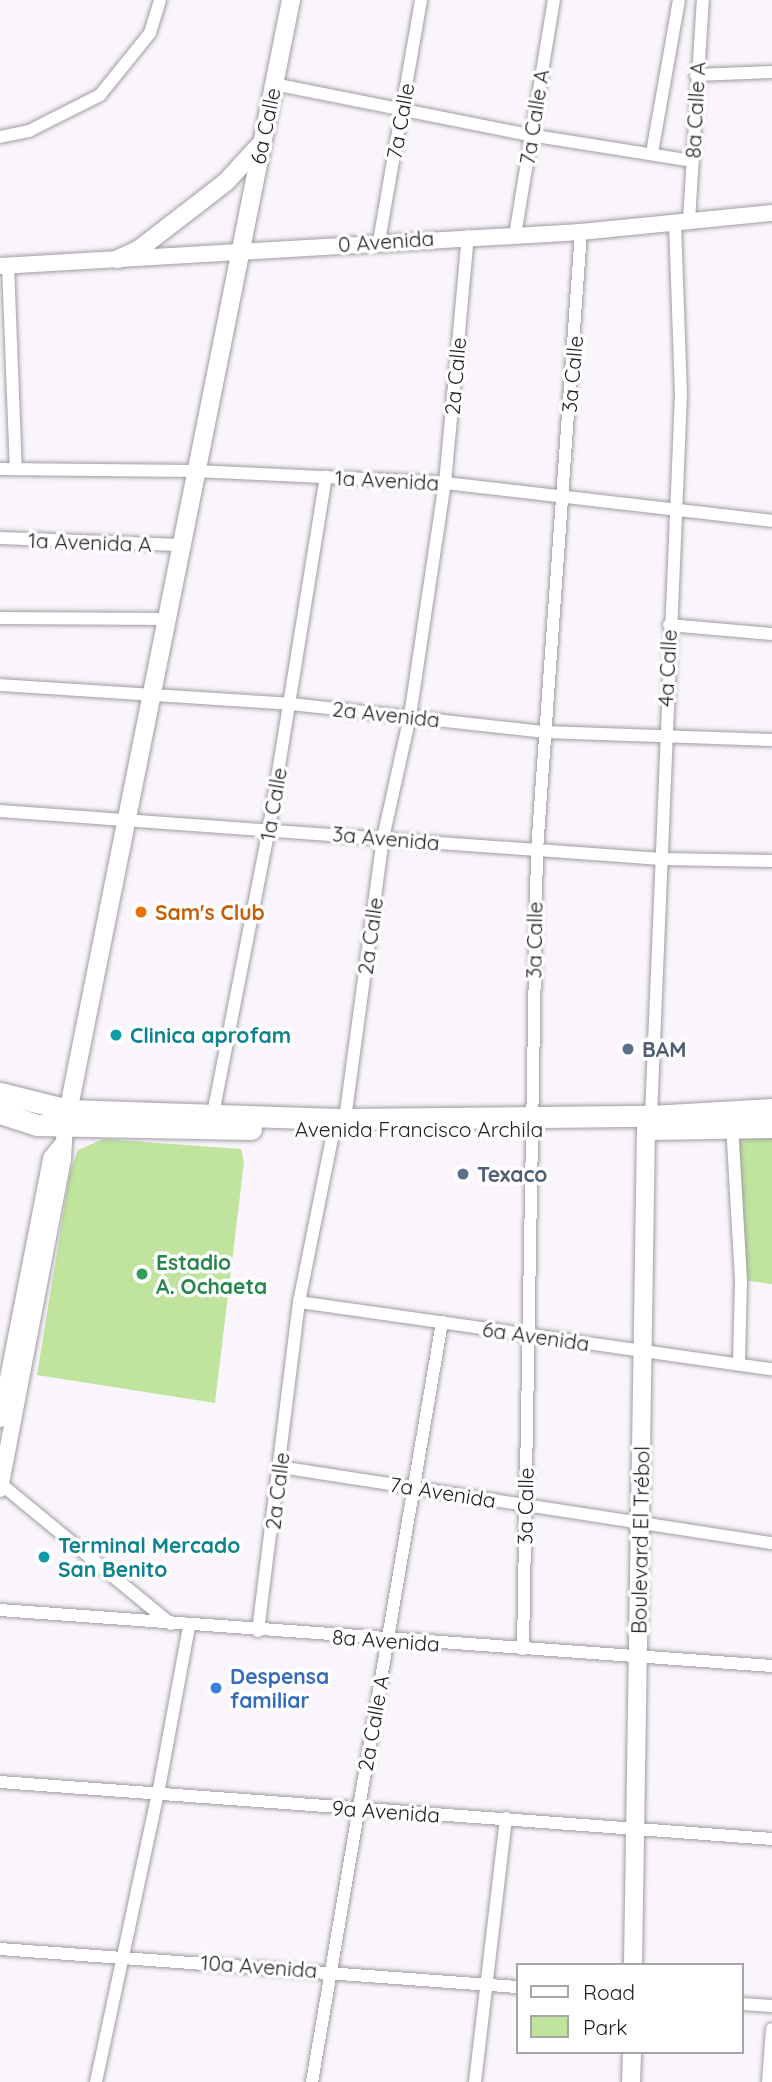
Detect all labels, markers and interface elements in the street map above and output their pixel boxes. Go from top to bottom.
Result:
street label: 8a Calle A [680,61,710,159]
street label: 7a Calle A [514,67,554,167]
street label: 7a Calle [381,81,419,161]
street label: 6a Calle [245,85,285,167]
street label: 0 Avenida [337,225,435,257]
street label: 3a Calle [556,334,588,414]
street label: 2a Calle [439,336,471,416]
street label: 1a Avenida [334,465,440,495]
street label: 1a Avenida A [28,527,152,557]
street label: 4a Calle [652,629,682,707]
street label: 2a Avenida [331,696,441,732]
street label: 1a Calle [254,765,292,843]
street label: 3a Avenida [331,821,441,855]
street label: 2a Calle [352,896,388,976]
place label: Sam's Club [155,899,265,925]
street label: 3a Calle [521,901,547,979]
marker: Sam's Club [133,904,149,920]
place label: Clinica aprofam [130,1022,291,1048]
marker: Clinica aprofam [108,1027,124,1043]
place label: BAM [642,1036,686,1062]
marker: BAM [620,1041,636,1057]
street label: Avenida Francisco Archila [295,1116,543,1142]
place label: Texaco [477,1161,547,1187]
marker: Texaco [455,1166,471,1182]
place label: Estadio A. Ochaeta [156,1249,267,1299]
marker: Estadio A. Ochaeta [134,1266,150,1282]
street label: 6a Avenida [481,1316,591,1356]
street label: Boulevard El Trébol [626,1446,654,1634]
street label: 2a Calle [260,1451,294,1531]
street label: 3a Calle [512,1467,538,1545]
street label: 7a Avenida [388,1471,498,1513]
place label: Terminal Mercado San Benito [58,1532,240,1582]
marker: Terminal Mercado San Benito [36,1549,52,1565]
street label: 8a Avenida [331,1624,441,1656]
place label: Despensa familiar [230,1663,329,1713]
street label: 2a Calle A [352,1673,394,1773]
marker: Despensa familiar [208,1680,224,1696]
street label: 9a Avenida [331,1795,441,1827]
street label: 10a Avenida [200,1949,318,1983]
legend [516,1963,744,2054]
text: Road [583,1979,635,2005]
text: Park [583,2014,627,2040]

